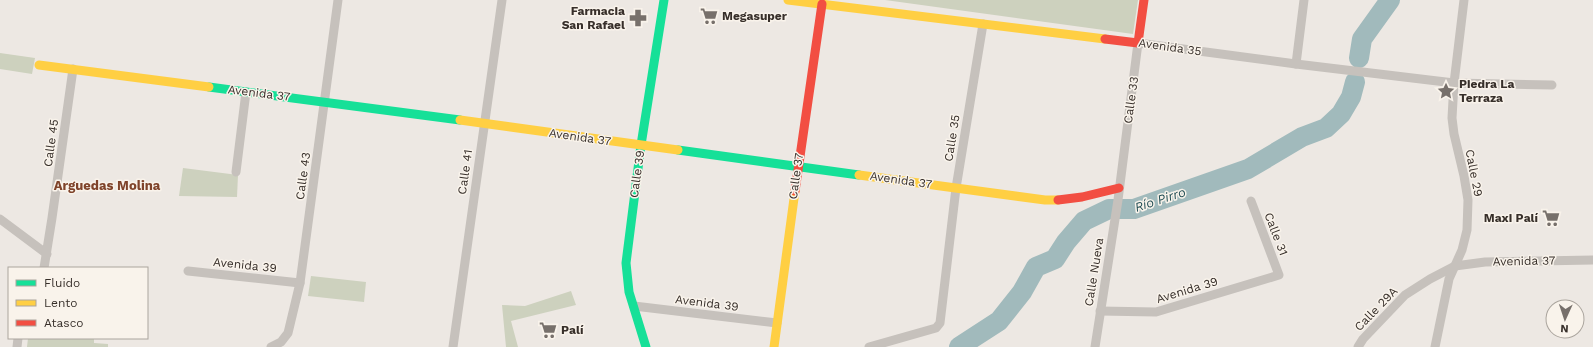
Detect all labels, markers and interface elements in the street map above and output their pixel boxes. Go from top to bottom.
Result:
place label: Farmacia San Rafael [562,4,625,32]
supermarket icon: Megasuper [699,6,719,26]
pharmacy icon: Farmacia San Rafael [628,8,648,28]
place label: Megasuper [722,9,788,23]
street label: Avenida 35 [1138,36,1202,58]
street label: Calle 33 [1121,76,1141,124]
place label: Piedra La Terraza [1459,77,1515,105]
place icon: Piedra La Terraza [1436,81,1456,101]
street label: Avenida 37 [227,82,291,104]
street label: Calle 35 [941,114,963,162]
street label: Calle 45 [41,118,61,168]
street label: Avenida 37 [548,126,612,148]
street label: Calle 29 [1463,148,1485,198]
street label: Calle 41 [455,149,475,195]
street label: Calle 39 [627,149,647,199]
street label: Calle 43 [293,151,313,201]
street label: Calle 37 [786,152,806,200]
street label: Avenida 37 [869,169,933,191]
district label: Arguedas Molina [54,178,161,193]
water label: Río Pirro [1133,184,1187,215]
supermarket icon: Maxi Palí [1541,208,1561,228]
street label: Calle 31 [1261,210,1291,258]
place label: Maxi Palí [1484,211,1539,225]
street label: Calle Nueva [1082,237,1106,307]
street label: Avenida 37 [1493,253,1556,269]
street label: Avenida 39 [213,255,277,275]
legend [8,267,148,339]
street label: Avenida 39 [1154,274,1220,306]
text: Fluido [44,276,80,290]
street label: Calle 29A [1352,284,1400,334]
street label: Avenida 39 [674,292,740,314]
text: Lento [44,296,78,310]
north arrow [1545,299,1585,339]
text: Atasco [44,316,84,330]
supermarket icon: Palí [538,320,558,340]
text: N [1560,322,1569,335]
place label: Palí [561,323,584,337]

